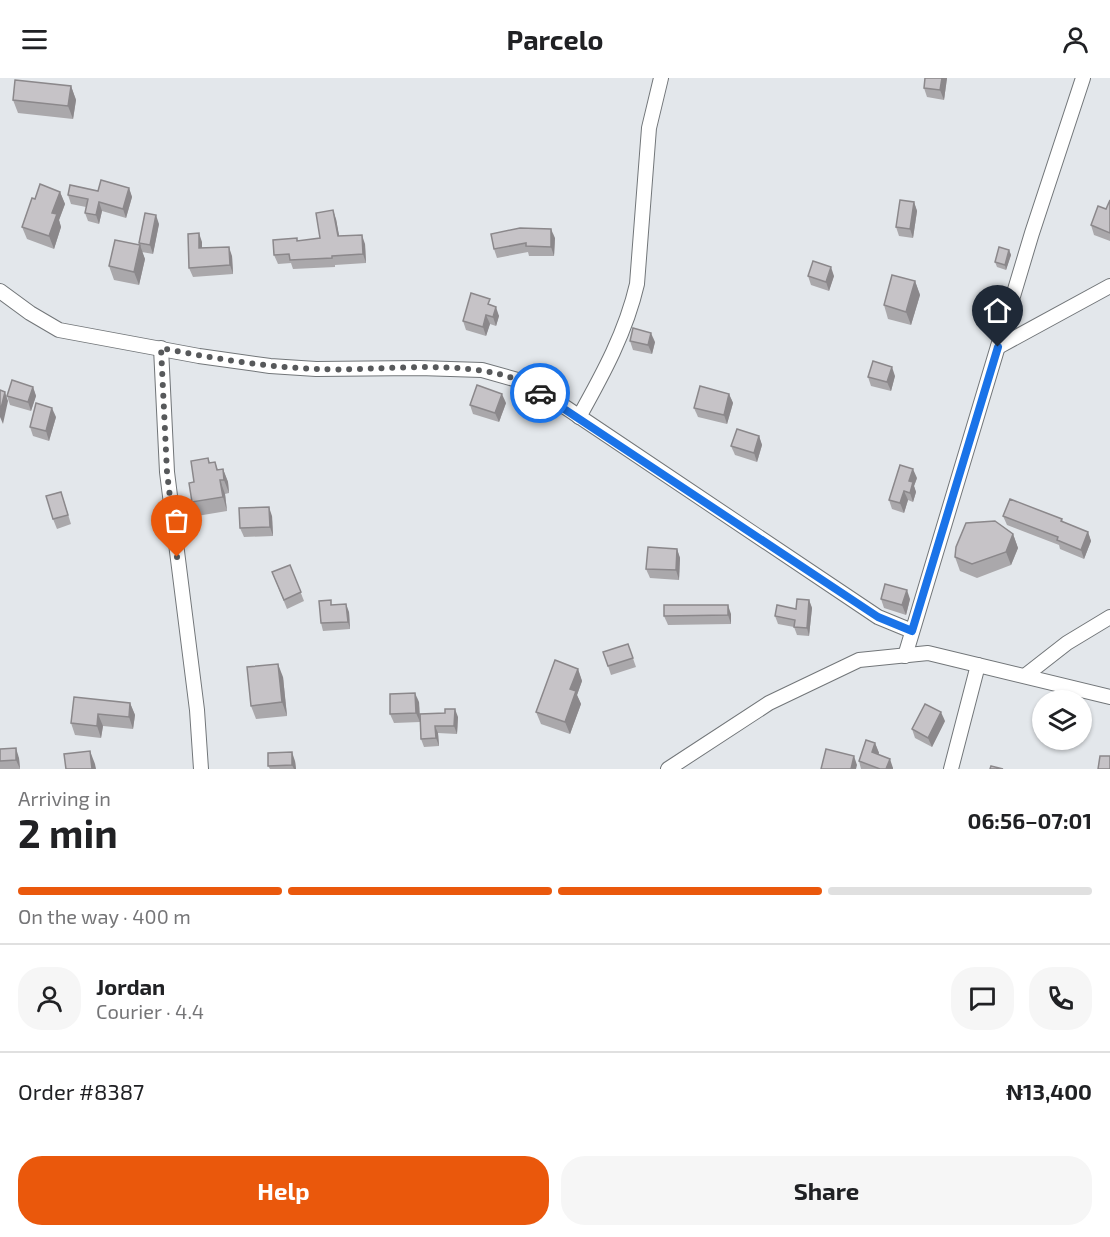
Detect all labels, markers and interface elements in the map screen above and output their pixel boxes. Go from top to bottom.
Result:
icon: menu [18,23,51,56]
text: Parcelo [507,23,603,55]
icon: person [1059,23,1092,56]
pin [972,285,1023,347]
icon: home [981,294,1014,327]
courier [510,363,570,423]
icon: car [524,377,557,410]
pin [151,495,202,557]
icon: bag [160,504,193,537]
map controls [1032,690,1092,750]
button: layers [1032,690,1092,750]
text: Arriving in [18,786,111,810]
text: 06:56–07:01 [968,807,1092,833]
text: 2 min [18,809,118,856]
text: On the way · 400 m [18,904,191,928]
button: person [18,967,81,1030]
button: chat [951,967,1014,1030]
button: phone [1029,967,1092,1030]
text: Jordan [96,973,165,999]
text: Courier · 4.4 [96,999,204,1023]
text: Order #8387 [18,1078,144,1104]
text: ₦13,400 [1006,1078,1092,1104]
button: Help [18,1156,549,1225]
button: Share [561,1156,1092,1225]

